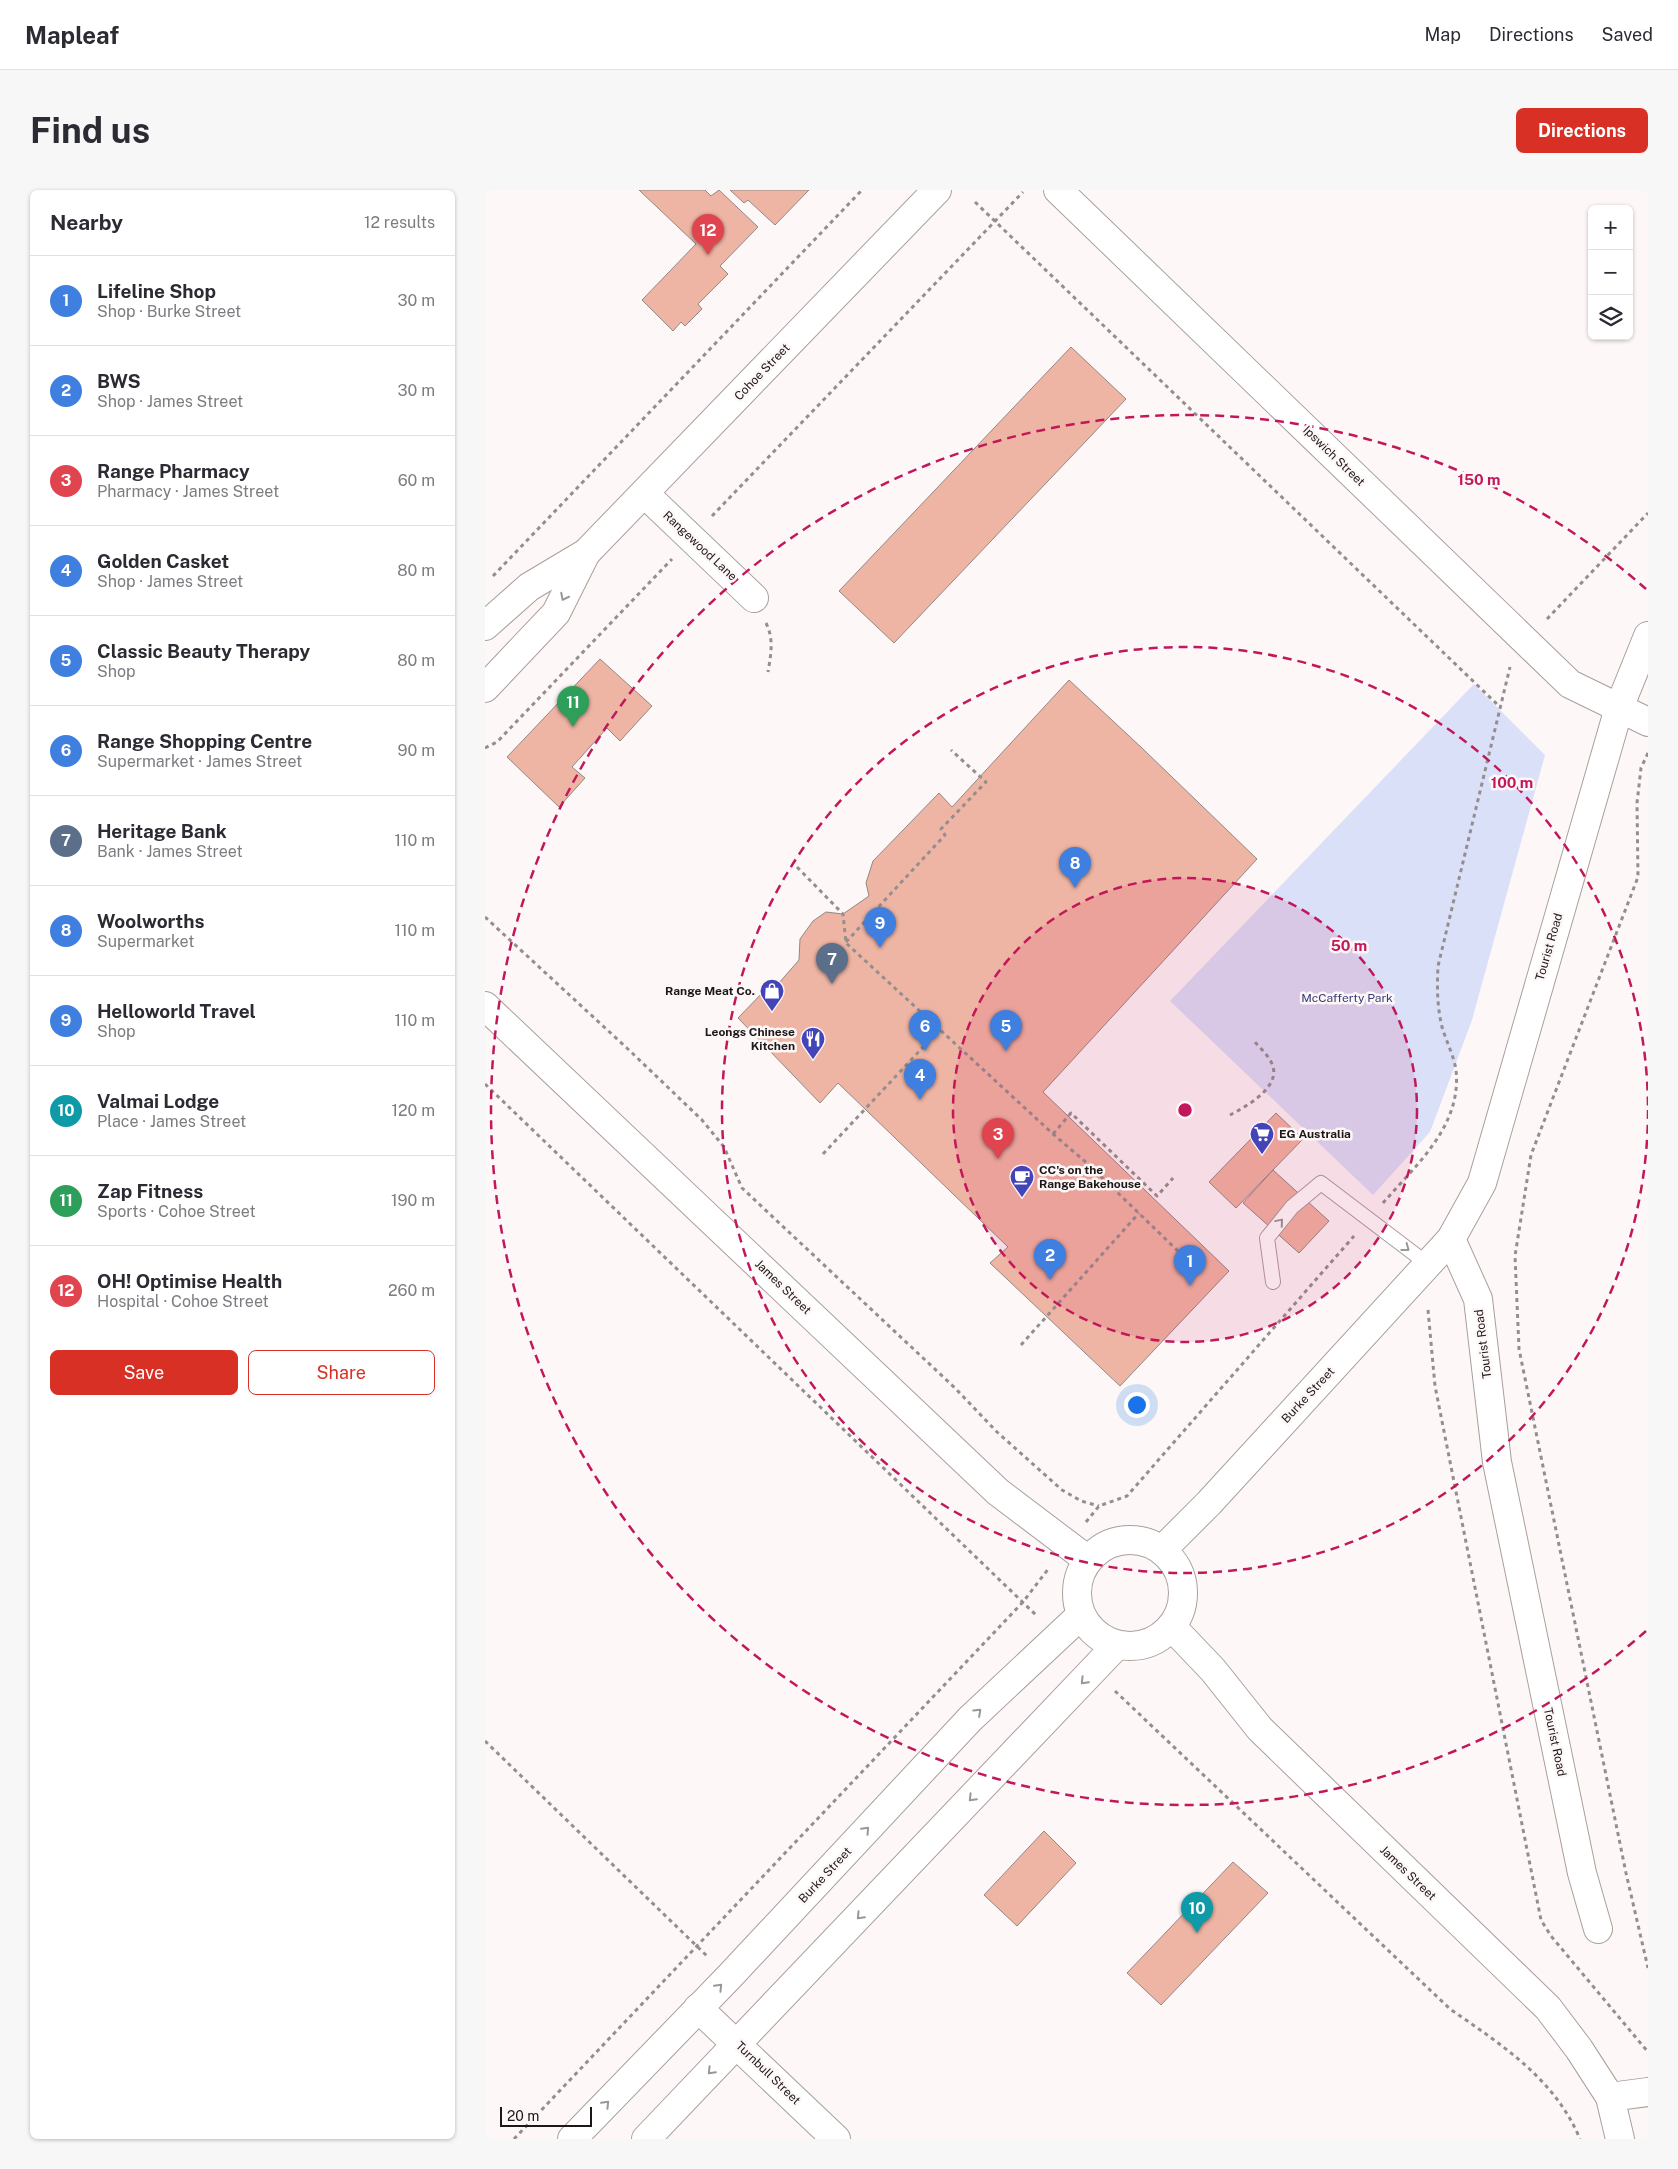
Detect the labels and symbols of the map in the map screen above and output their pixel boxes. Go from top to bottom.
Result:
pin: 12 [692,214,724,255]
street label: Cohoe Street [731,340,793,403]
street label: Ipswich Street [1300,423,1368,489]
text: 150 m [1457,471,1501,488]
street label: Rangewood Lane [660,508,740,584]
one-way arrow [560,592,570,601]
pin: 11 [557,686,589,727]
text: 100 m [1491,774,1533,791]
pin: 8 [1059,847,1091,888]
pin: 9 [864,907,896,948]
street label: Tourist Road [1533,912,1565,982]
text: 50 m [1331,937,1367,954]
pin: 7 [816,943,848,984]
shop icon: Range Meat Co. [759,978,785,1012]
place label: Range Meat Co. [665,984,755,998]
park label: McCafferty Park [1301,991,1393,1005]
pin: 6 [909,1010,941,1051]
pin: 5 [990,1010,1022,1051]
place label: Leongs Chinese Kitchen [705,1025,795,1053]
restaurant icon: Leongs Chinese Kitchen [800,1026,826,1060]
pin: 4 [904,1059,936,1100]
centre of rings [1176,1101,1194,1119]
pin: 3 [982,1118,1014,1159]
supermarket icon: EG Australia [1249,1121,1275,1155]
place label: EG Australia [1279,1127,1351,1141]
place label: CC's on the Range Bakehouse [1039,1163,1141,1191]
cafe icon: CC's on the Range Bakehouse [1009,1164,1035,1198]
one-way arrow [1275,1218,1284,1227]
pin: 2 [1034,1239,1066,1280]
one-way arrow [1400,1242,1410,1251]
pin: 1 [1174,1245,1206,1286]
street label: James Street [752,1257,814,1317]
street label: Tourist Road [1472,1309,1494,1379]
street label: Burke Street [1279,1364,1338,1426]
your location [1124,1392,1150,1418]
one-way arrow [1081,1675,1090,1684]
street label: Tourist Road [1541,1706,1569,1778]
one-way arrow [972,1709,981,1718]
one-way arrow [969,1793,978,1802]
one-way arrow [860,1827,869,1836]
street label: James Street [1377,1843,1439,1903]
street label: Burke Street [796,1844,855,1906]
pin: 10 [1181,1892,1213,1933]
one-way arrow [857,1910,866,1919]
one-way arrow [713,1984,722,1993]
street label: Turnbull Street [733,2039,803,2108]
one-way arrow [708,2066,717,2075]
one-way arrow [600,2101,609,2110]
scale bar [500,2104,593,2127]

